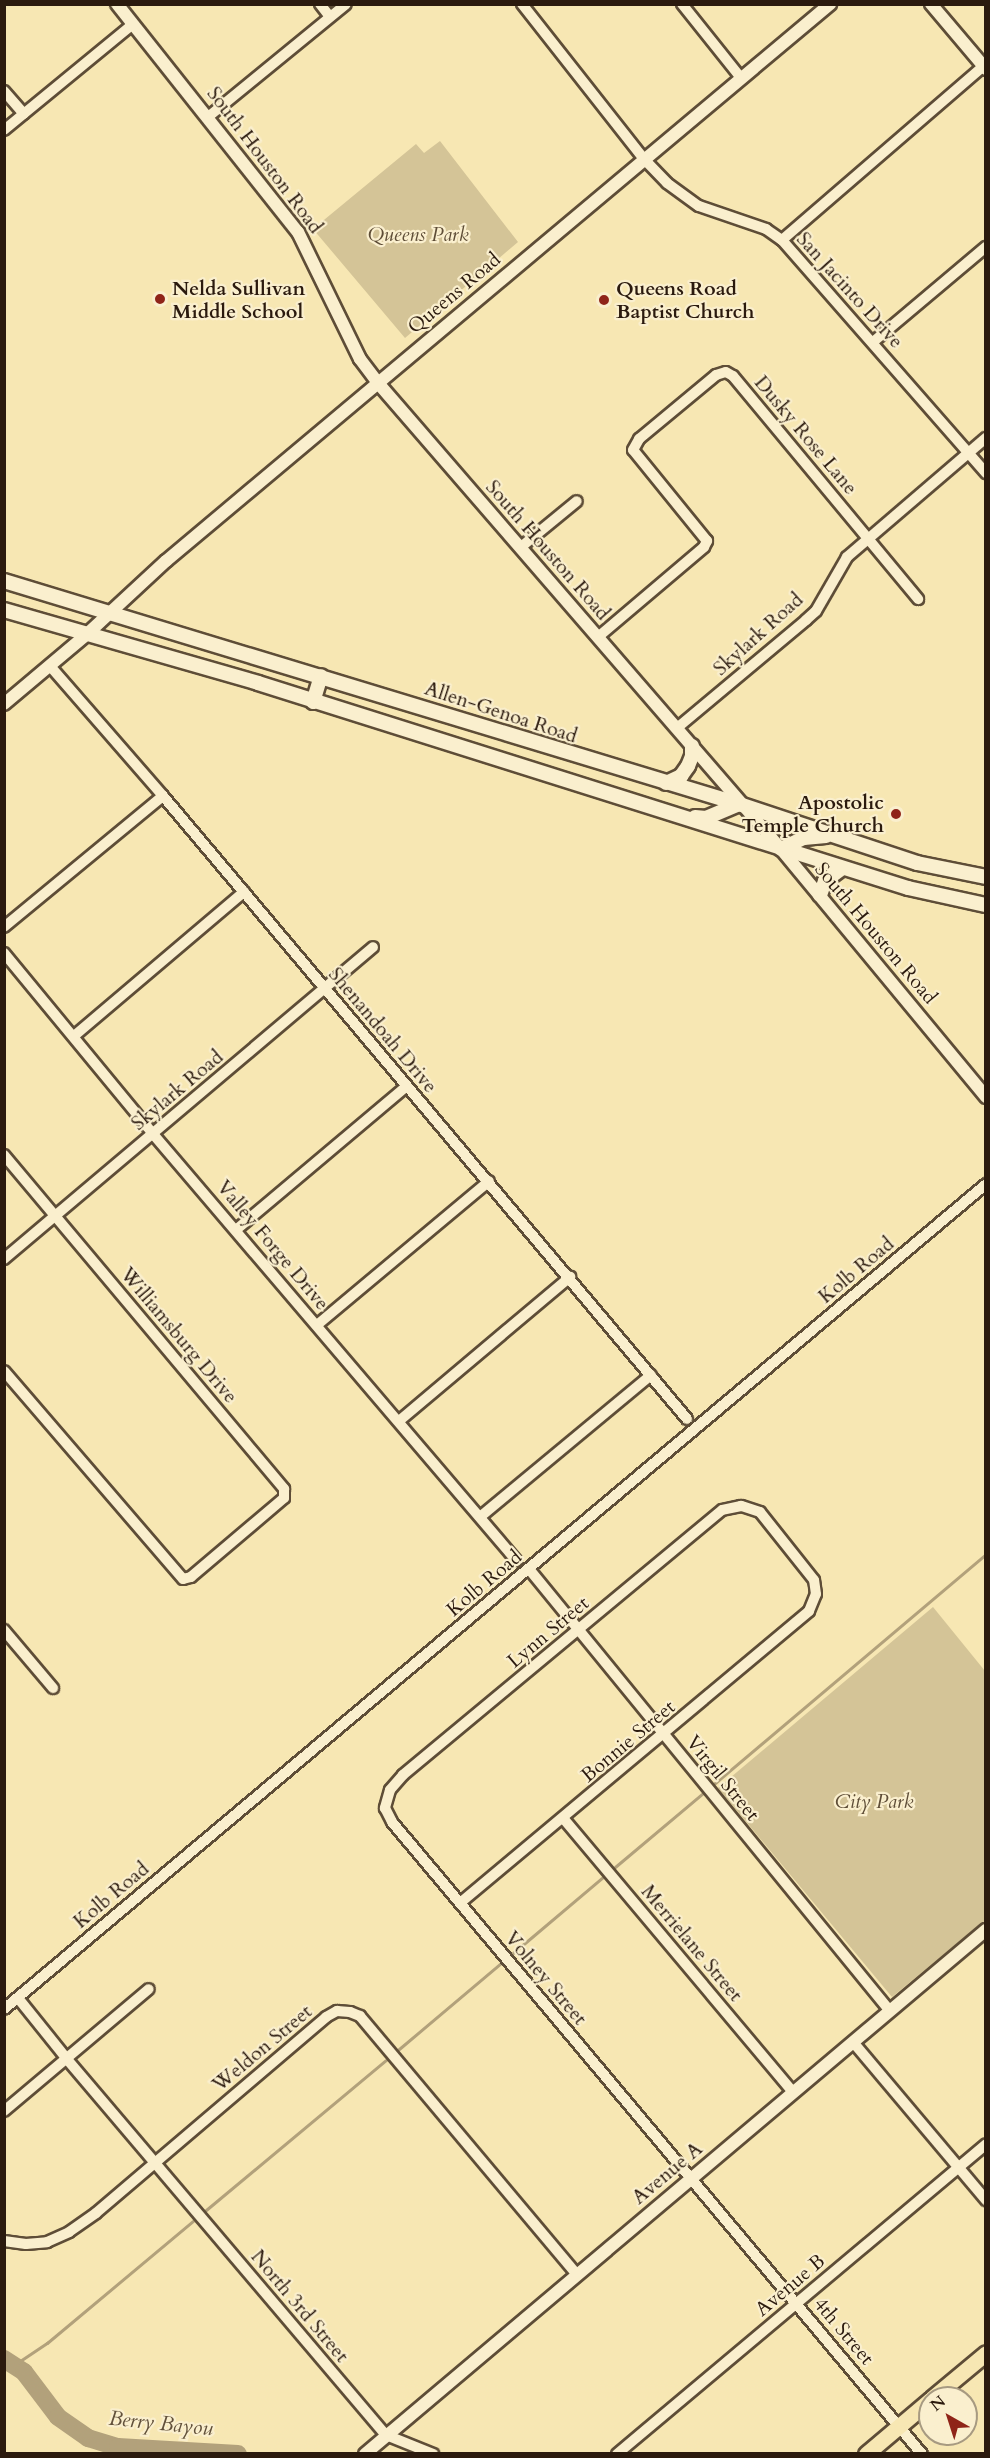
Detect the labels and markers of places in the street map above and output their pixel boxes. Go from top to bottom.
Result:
place label: Nelda Sullivan Middle School [172,276,305,323]
place label: Queens Road Baptist Church [616,276,755,323]
marker: Nelda Sullivan Middle School [153,292,167,306]
marker: Queens Road Baptist Church [597,293,611,307]
place label: Apostolic Temple Church [742,790,884,837]
marker: Apostolic Temple Church [889,807,903,821]

